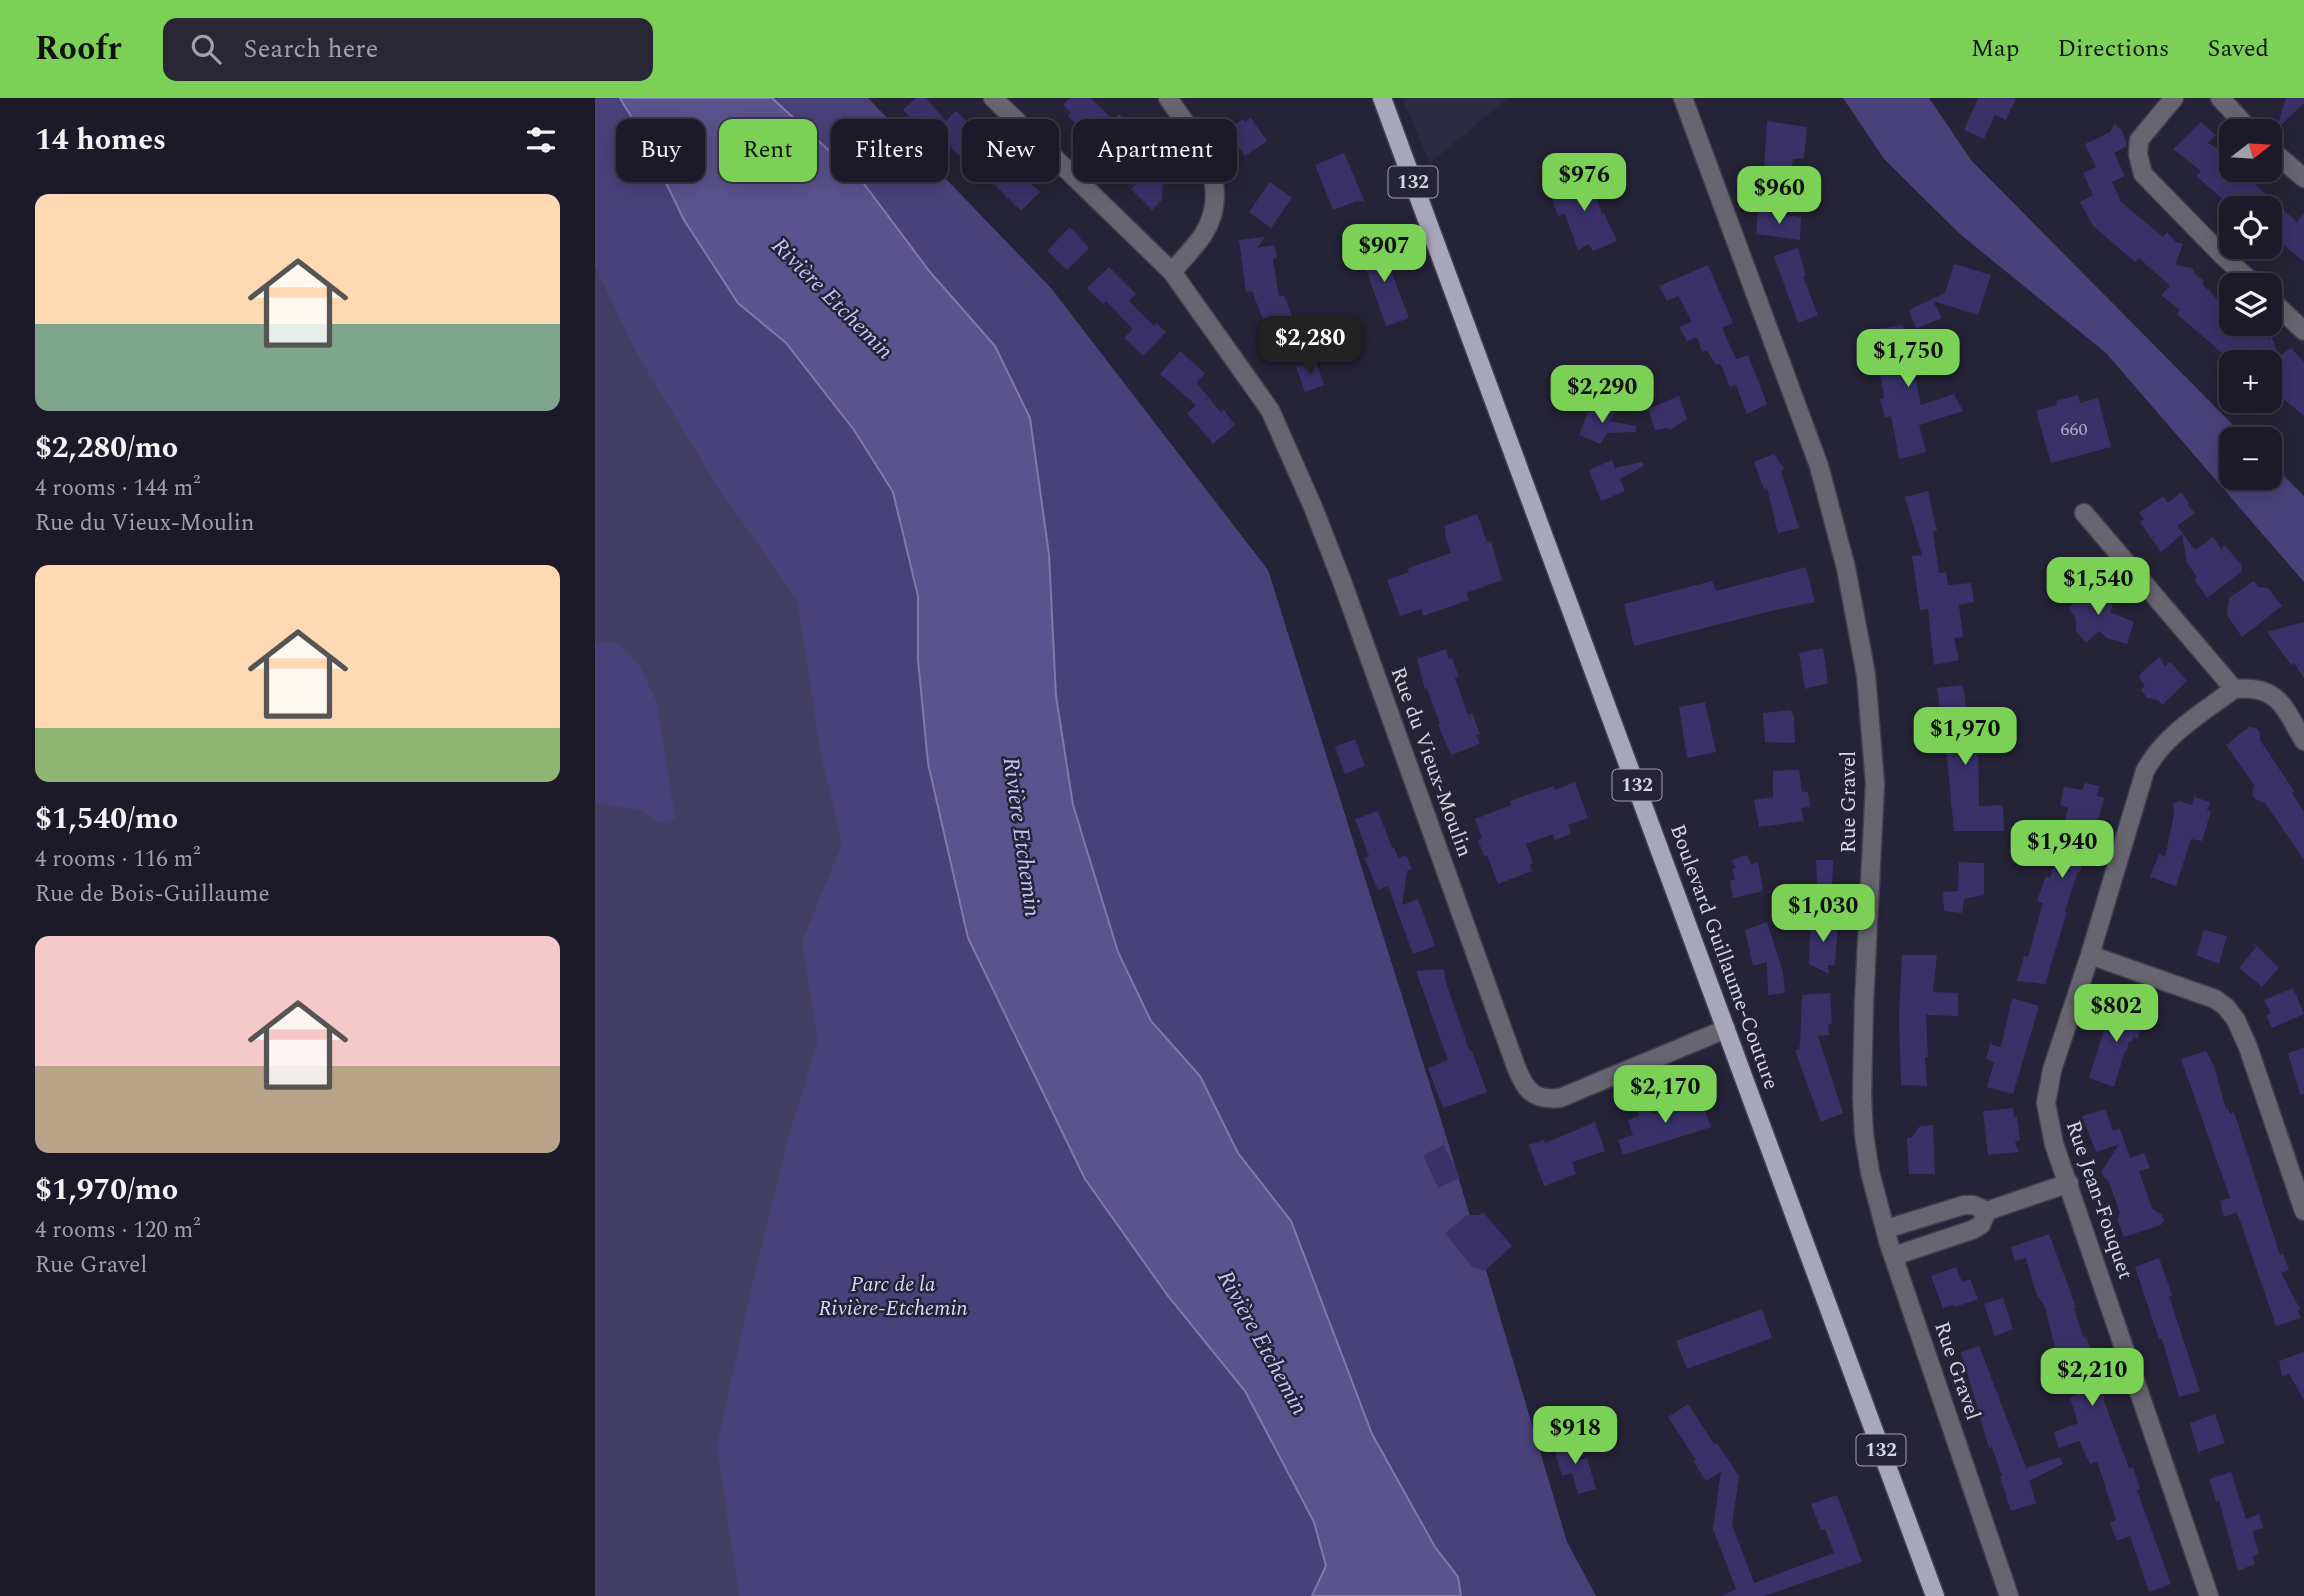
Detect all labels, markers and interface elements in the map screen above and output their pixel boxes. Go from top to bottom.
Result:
search box [163,18,653,81]
text: Roofr [35,24,121,74]
text: Search here [243,29,378,69]
icon: search [187,30,225,68]
text: Map [1971,31,2019,67]
text: Directions [2057,31,2169,67]
text: Saved [2207,31,2269,67]
text: 14 homes [35,117,166,163]
chip: Buy [616,119,705,182]
chip: Rent [719,119,817,182]
chip: Filters [831,119,948,182]
chip: New [962,119,1059,182]
chip: Apartment [1073,119,1237,182]
north arrow [2219,119,2282,182]
map controls [2219,119,2282,490]
icon: filters [522,121,560,159]
pin: $976 [1543,153,1625,213]
text: $976 [1558,158,1610,193]
road number: 132 [1389,166,1437,198]
pin: $960 [1738,166,1820,226]
text: $960 [1753,171,1805,206]
button: locate [2219,196,2282,259]
pin: $907 [1343,225,1425,284]
text: $907 [1358,229,1410,264]
water label: Rivière Etchemin [763,230,901,368]
icon: home [235,240,361,366]
button: layers [2219,273,2282,336]
pin: $2,280 [1253,316,1367,376]
text: $2,280 [1275,321,1345,356]
pin: $1,750 [1851,330,1965,389]
text: $1,750 [1873,334,1943,369]
button: + [2219,350,2282,413]
pin: $2,290 [1545,366,1659,425]
text: $2,290 [1567,370,1637,405]
house number: 660 [2061,416,2088,443]
text: $2,280/mo [35,425,178,471]
button: − [2219,427,2282,490]
text: 4 rooms · 144 m² [35,471,201,506]
text: Rue du Vieux-Moulin [35,506,254,541]
pin: $1,540 [2041,558,2155,617]
text: $1,540 [2063,562,2133,597]
icon: home [235,611,361,737]
street label: Rue du Vieux-Moulin [1382,662,1480,862]
pin: $1,970 [1908,708,2022,767]
text: $1,970 [1930,712,2000,747]
street label: Rue Gravel [1833,751,1865,853]
water label: Rivière Etchemin [992,755,1050,919]
road number: 132 [1613,770,1661,800]
text: $1,540/mo [35,796,178,842]
street label: Boulevard Guillaume-Couture [1661,820,1787,1094]
pin: $1,940 [2005,820,2119,880]
text: $1,940 [2027,825,2097,860]
text: 4 rooms · 116 m² [35,842,201,877]
text: Rue de Bois-Guillaume [35,877,270,912]
pin: $1,030 [1766,884,1880,944]
text: $1,030 [1788,889,1858,924]
icon: home [235,982,361,1108]
pin: $802 [2075,984,2157,1044]
text: $802 [2090,989,2142,1024]
pin: $2,170 [1608,1066,1722,1125]
text: $2,170 [1630,1070,1700,1105]
street label: Rue Jean-Fouquet [2057,1116,2141,1284]
text: $1,970/mo [35,1167,178,1213]
text: 4 rooms · 120 m² [35,1213,201,1248]
text: Rue Gravel [35,1248,147,1283]
water label: Rivière Etchemin [1208,1264,1316,1422]
park label: Parc de la Rivière-Etchemin [818,1269,968,1325]
street label: Rue Gravel [1925,1317,1989,1425]
pin: $2,210 [2035,1348,2149,1408]
text: $2,210 [2057,1353,2127,1388]
pin: $918 [1534,1406,1616,1466]
text: $918 [1549,1411,1601,1446]
road number: 132 [1857,1434,1905,1466]

